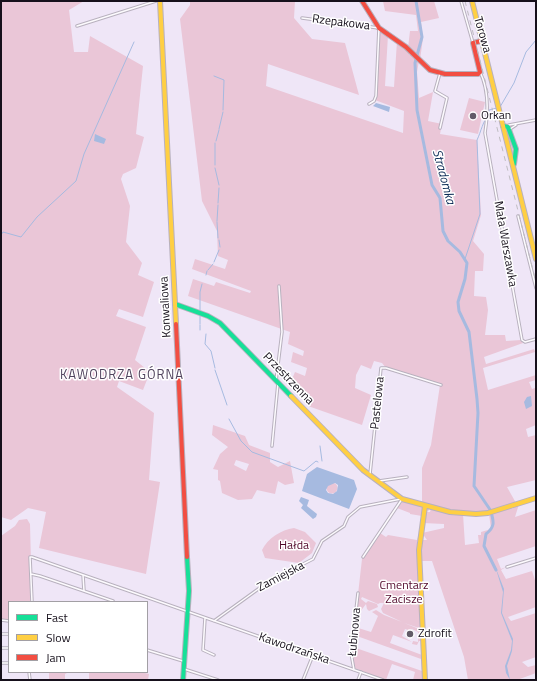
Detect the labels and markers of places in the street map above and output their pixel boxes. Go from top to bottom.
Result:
place label: Orkan [481,109,511,123]
marker: Orkan [468,111,478,121]
place label: Zdrofit [418,627,452,641]
marker: Zdrofit [405,629,415,639]

